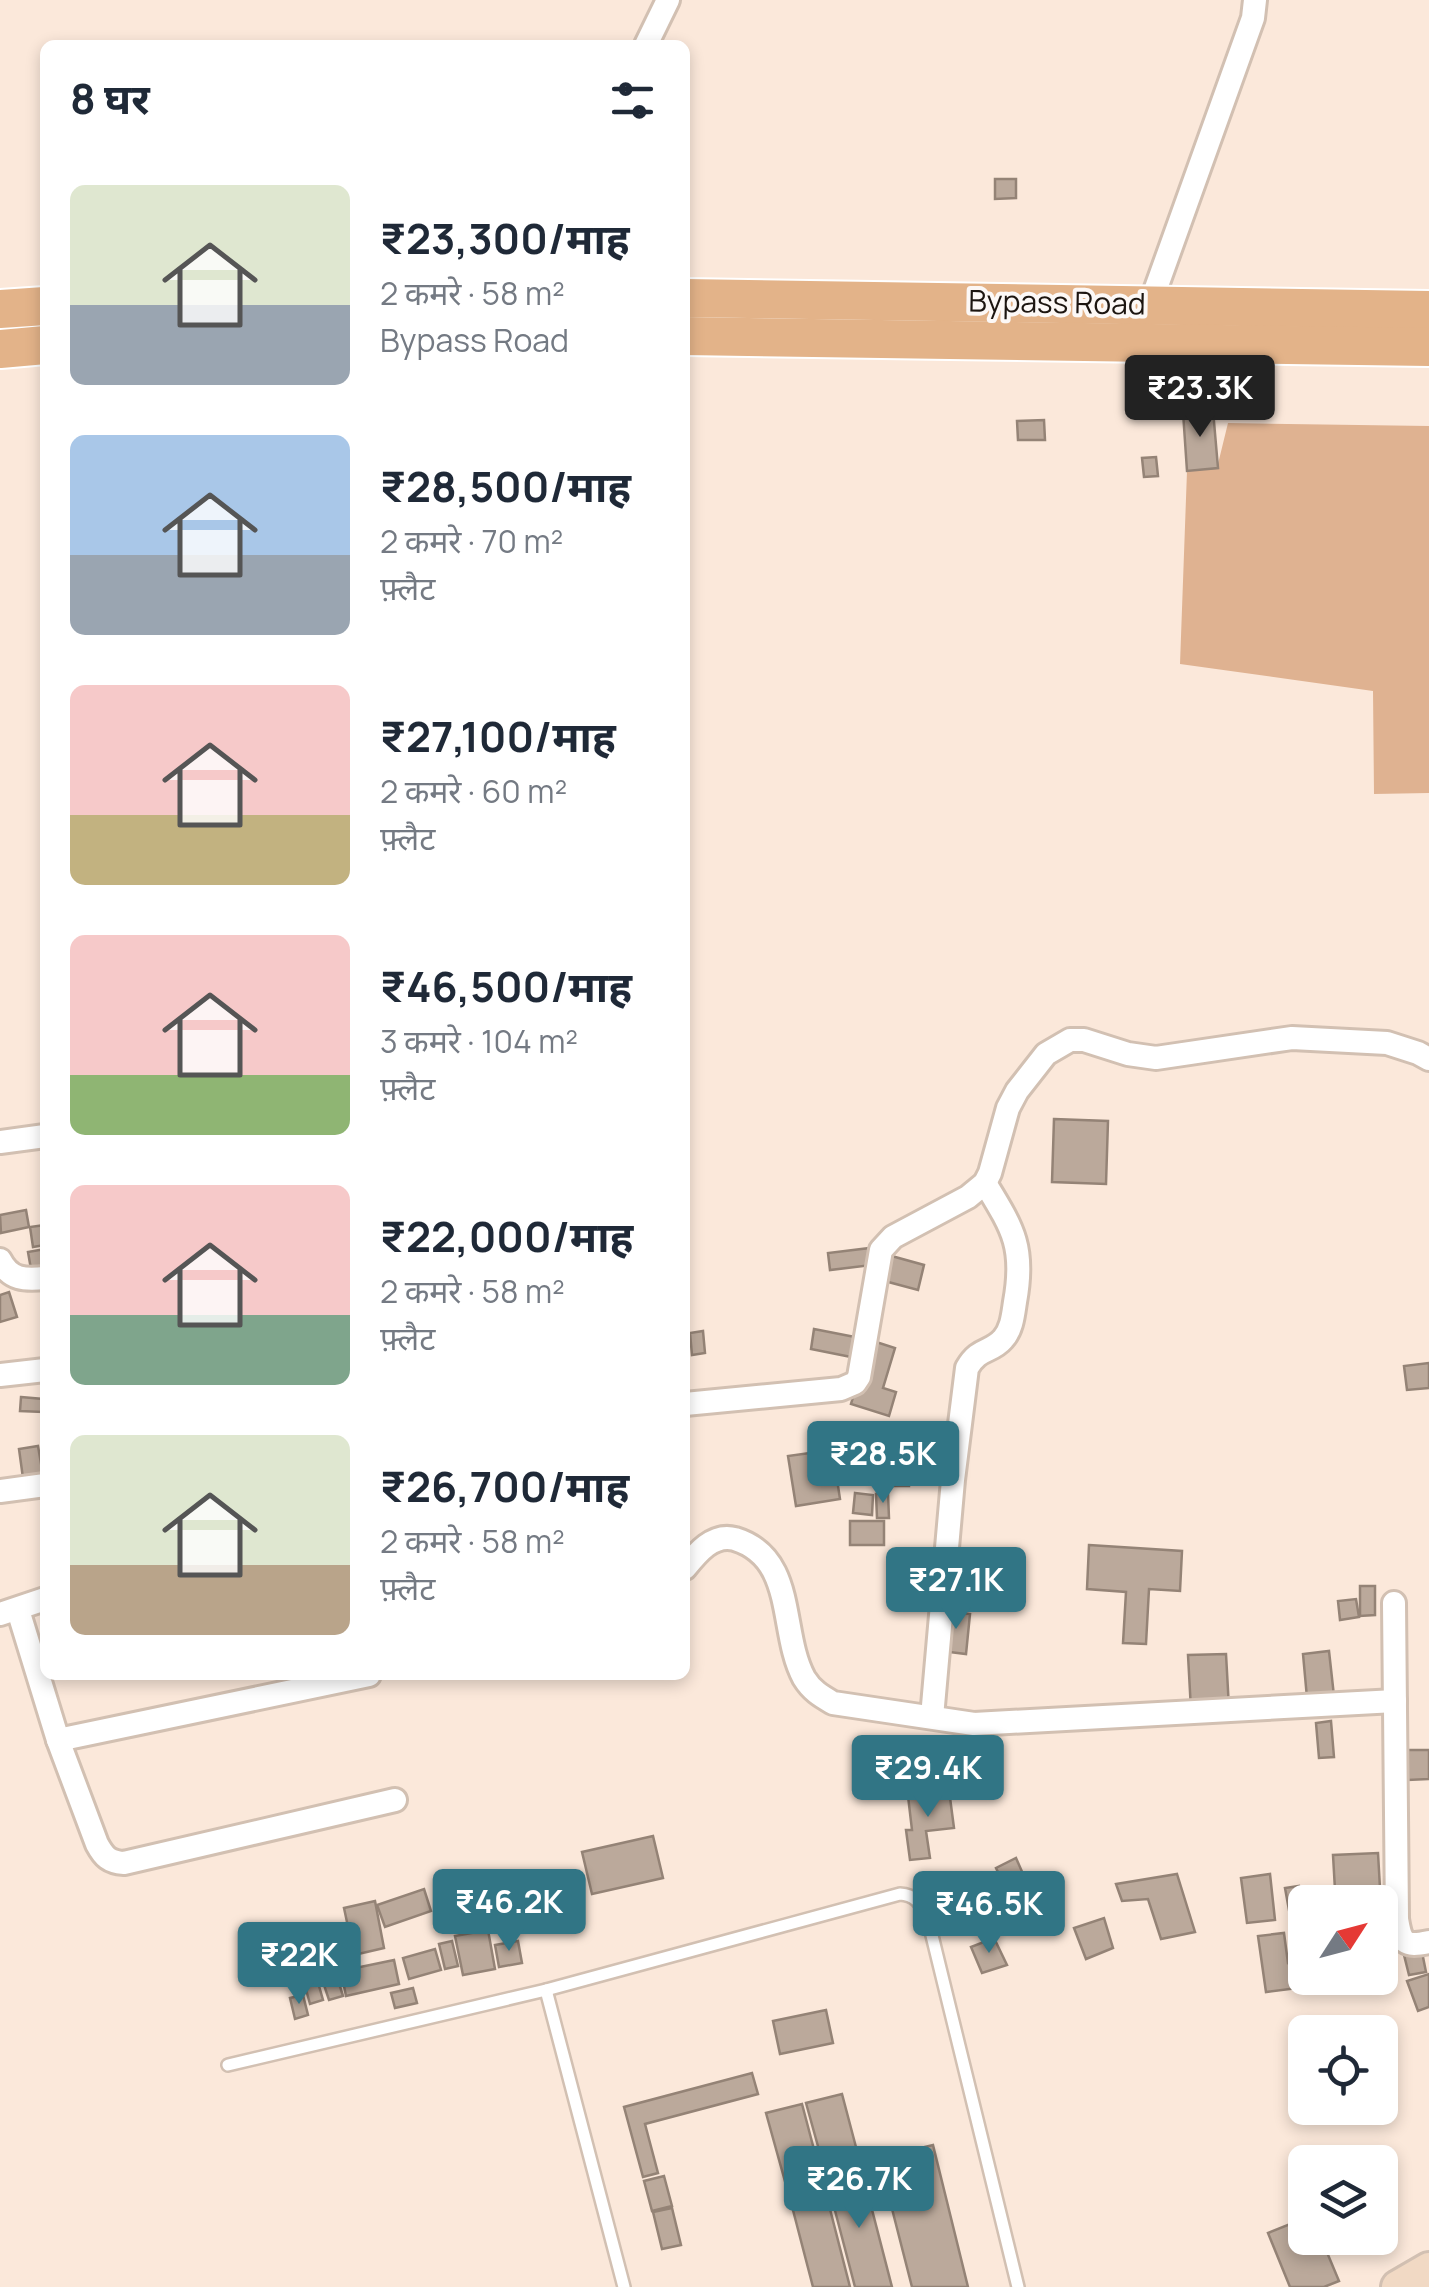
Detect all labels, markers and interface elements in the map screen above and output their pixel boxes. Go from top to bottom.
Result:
text: 8 घर [70,69,150,127]
icon: filters [605,73,660,128]
text: ₹23,300/माह [380,209,630,267]
icon: home [150,225,270,345]
text: 2 कमरे · 58 m² [380,271,565,315]
street label: Bypass Road [968,279,1146,324]
text: Bypass Road [380,318,569,362]
pin: ₹23.3K [1119,355,1281,440]
text: ₹23.3K [1147,365,1253,409]
text: ₹28,500/माह [380,457,631,515]
icon: home [150,475,270,595]
text: 2 कमरे · 70 m² [380,519,563,563]
text: फ़्लैट [380,566,435,610]
text: ₹27,100/माह [380,707,616,765]
icon: home [150,725,270,845]
text: 2 कमरे · 60 m² [380,769,567,813]
text: फ़्लैट [380,816,435,860]
text: ₹46,500/माह [380,957,632,1015]
icon: home [150,975,270,1095]
text: 3 कमरे · 104 m² [380,1019,578,1063]
text: फ़्लैट [380,1066,435,1110]
text: ₹22,000/माह [380,1207,633,1265]
icon: home [150,1225,270,1345]
text: 2 कमरे · 58 m² [380,1269,565,1313]
text: फ़्लैट [380,1316,435,1360]
pin: ₹28.5K [802,1421,964,1506]
text: ₹28.5K [829,1431,937,1475]
text: ₹26,700/माह [380,1457,629,1515]
icon: home [150,1475,270,1595]
text: 2 कमरे · 58 m² [380,1519,565,1563]
pin: ₹27.1K [875,1547,1037,1632]
text: ₹27.1K [908,1557,1004,1601]
text: फ़्लैट [380,1566,435,1610]
pin: ₹29.4K [847,1735,1009,1820]
text: ₹29.4K [874,1745,982,1789]
pin: ₹46.2K [428,1869,590,1954]
pin: ₹46.5K [908,1871,1070,1956]
text: ₹46.2K [455,1879,563,1923]
text: ₹46.5K [935,1881,1043,1925]
north arrow [1288,1885,1398,1995]
map controls [1288,1885,1398,2255]
pin: ₹22K [240,1922,358,2007]
text: ₹22K [260,1932,338,1976]
button: locate [1288,2015,1398,2125]
button: layers [1288,2145,1398,2255]
pin: ₹26.7K [778,2146,940,2231]
text: ₹26.7K [806,2156,912,2200]

